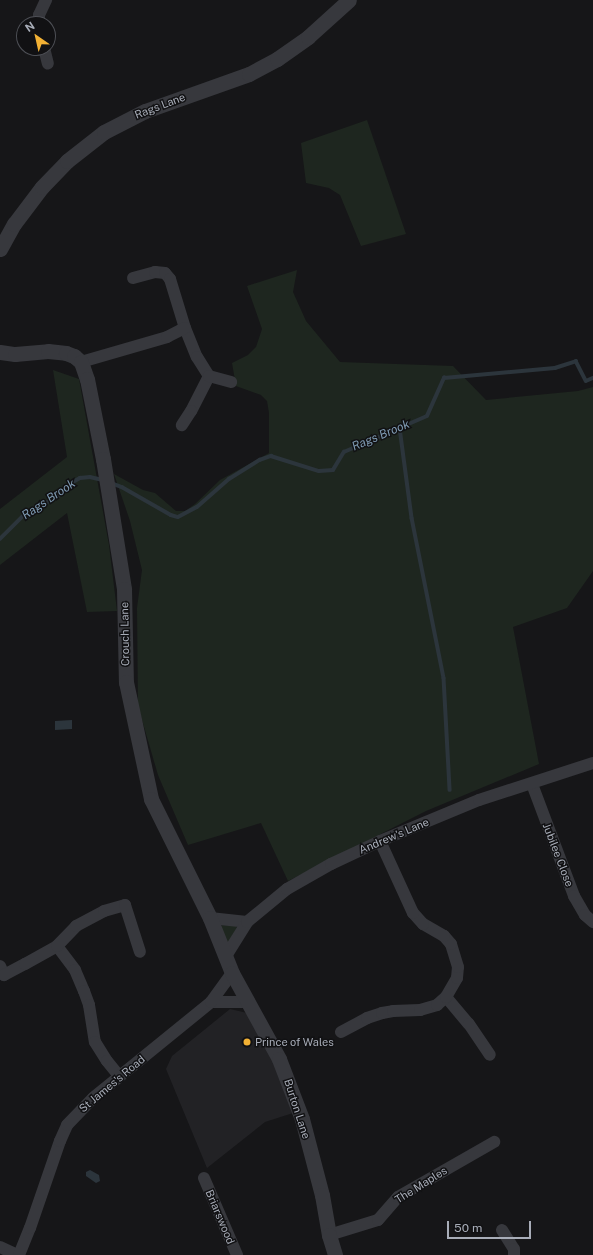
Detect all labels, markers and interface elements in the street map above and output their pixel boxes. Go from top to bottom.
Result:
north arrow [16,16,56,56]
text: N [23,20,37,34]
street label: Rags Lane [133,90,187,122]
water label: Rags Brook [350,417,412,455]
water label: Rags Brook [19,477,79,523]
street label: Crouch Lane [118,602,132,666]
street label: Andrew's Lane [357,815,431,857]
street label: Jubilee Close [540,821,576,889]
place label: Prince of Wales [255,1035,334,1049]
marker: Prince of Wales [242,1037,252,1047]
street label: St James's Road [76,1053,148,1115]
street label: Burton Lane [281,1077,313,1141]
street label: The Maples [393,1164,449,1206]
street label: Briarswood [203,1188,237,1246]
scale bar [449,1213,533,1239]
text: 50 m [454,1221,482,1235]

